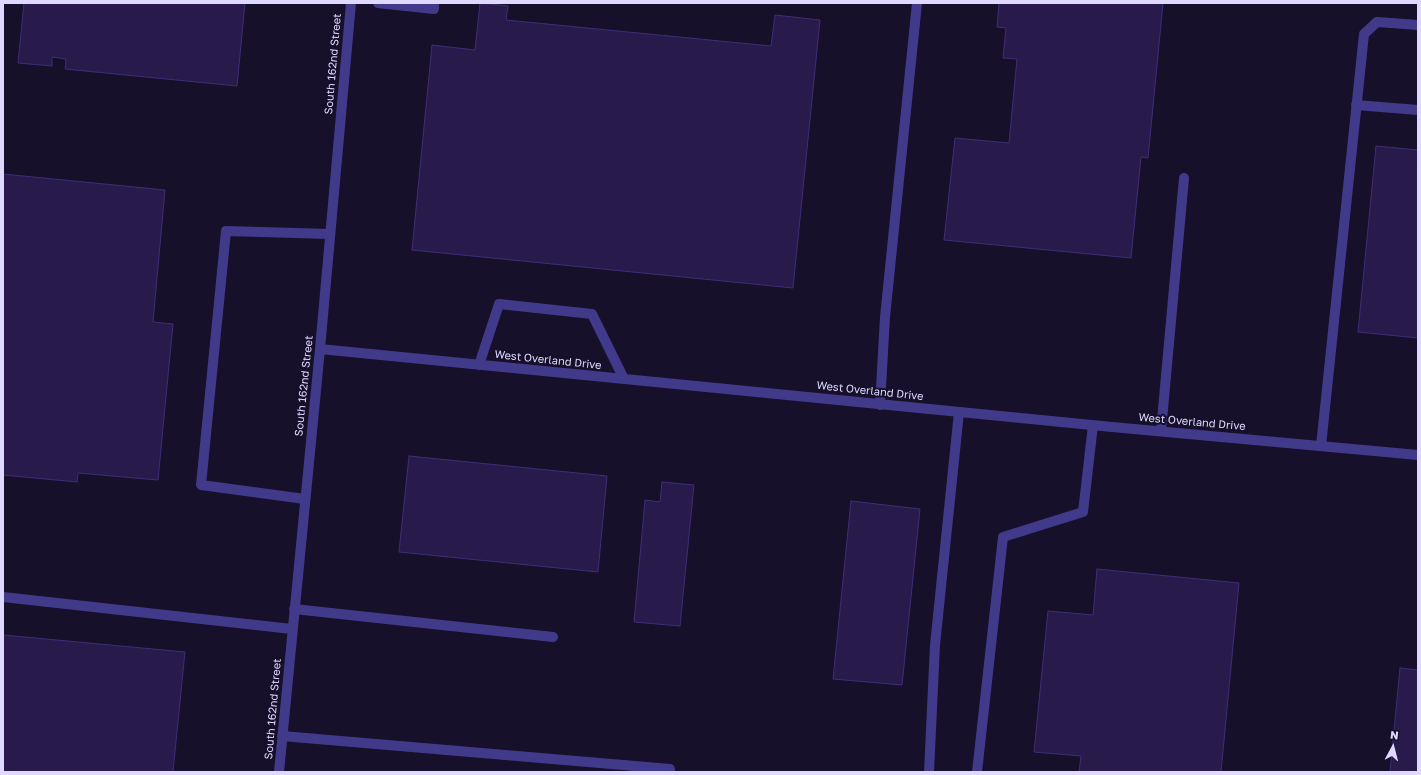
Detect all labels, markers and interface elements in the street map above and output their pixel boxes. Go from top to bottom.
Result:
street label: South 162nd Street [322,13,344,115]
street label: South 162nd Street [292,335,316,437]
street label: West Overland Drive [494,348,602,372]
street label: West Overland Drive [816,379,924,403]
street label: West Overland Drive [1138,411,1246,433]
street label: South 162nd Street [262,658,284,760]
north arrow [1373,727,1413,767]
text: N [1390,728,1399,742]

